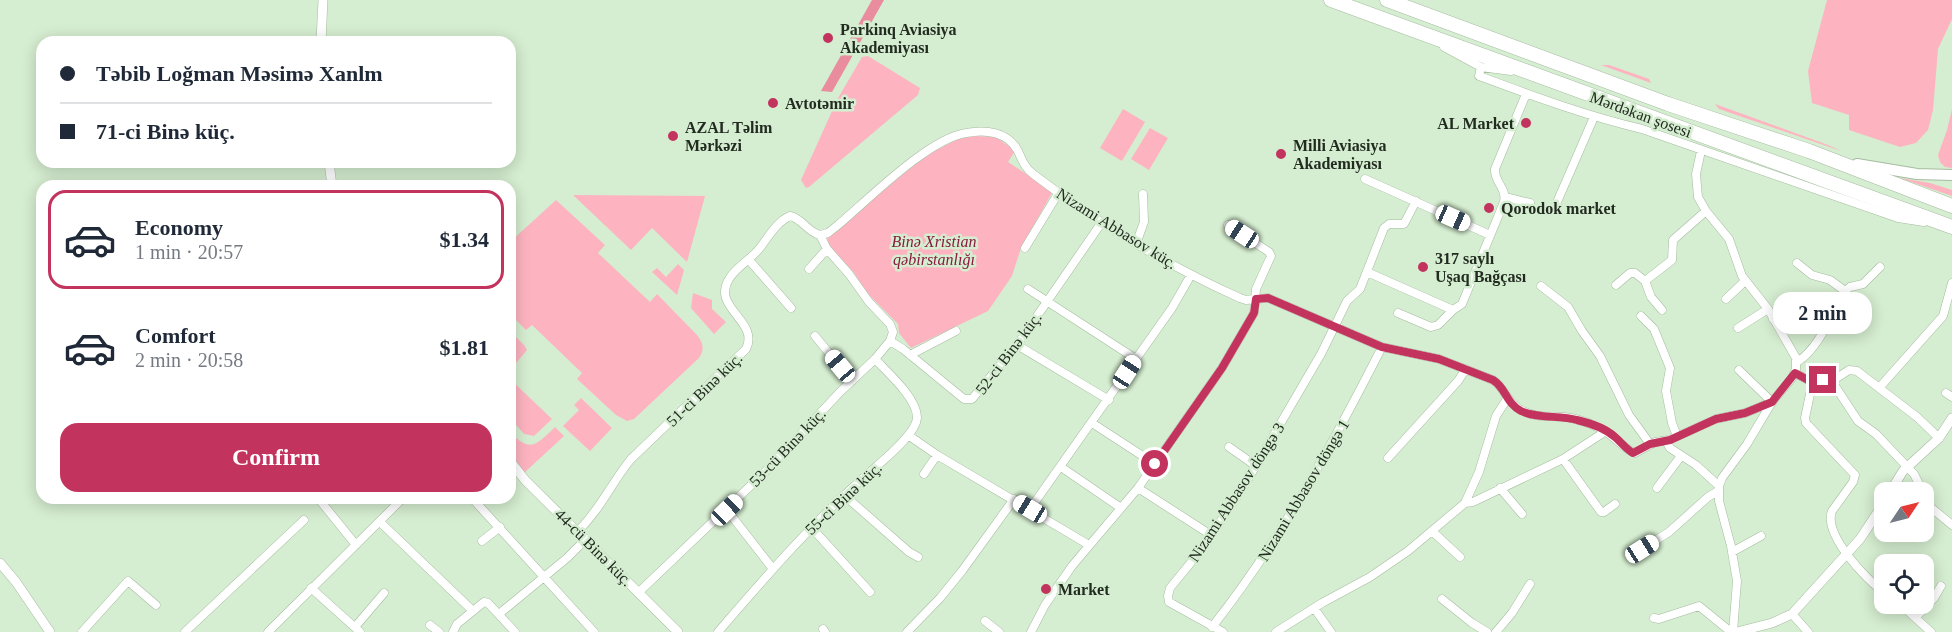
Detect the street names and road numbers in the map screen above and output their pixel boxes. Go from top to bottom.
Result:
street label: Mərdəkan şosesi [1587,88,1695,142]
street label: Nizami Abbasov küç. [1053,185,1180,273]
street label: 52-ci Binə küç. [972,309,1046,398]
street label: 51-ci Binə küç. [663,349,746,430]
street label: 53-cü Binə küç. [746,405,830,491]
street label: Nizami Abbasov döngə 1 [1254,416,1353,565]
street label: Nizami Abbasov döngə 3 [1185,420,1289,565]
street label: 55-ci Binə küç. [802,459,886,539]
street label: 44-cü Binə küç. [551,505,636,590]

